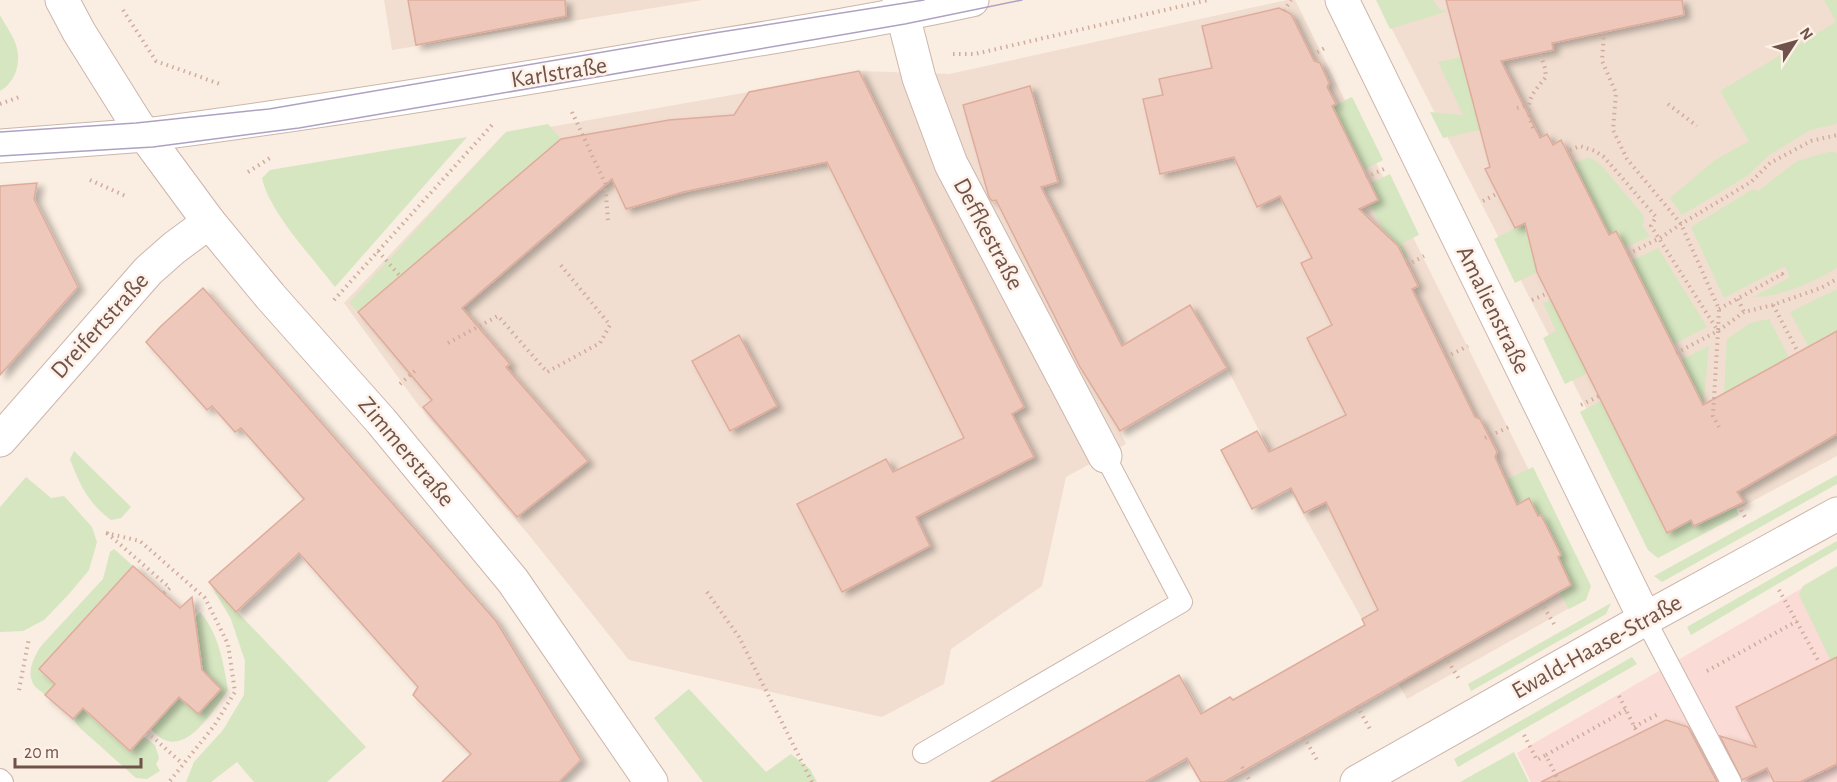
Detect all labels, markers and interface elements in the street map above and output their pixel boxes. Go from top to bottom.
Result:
north arrow [1765,12,1825,72]
text: N [1797,25,1816,43]
street label: Karlstraße [509,54,609,92]
street label: Deffkestraße [949,174,1027,294]
street label: Amalienstraße [1452,242,1534,378]
street label: Dreifertstraße [47,269,153,383]
street label: Zimmerstraße [353,393,459,511]
street label: Ewald-Haase-Straße [1508,590,1686,704]
scale bar [15,731,141,769]
text: 20 m [24,744,59,762]

